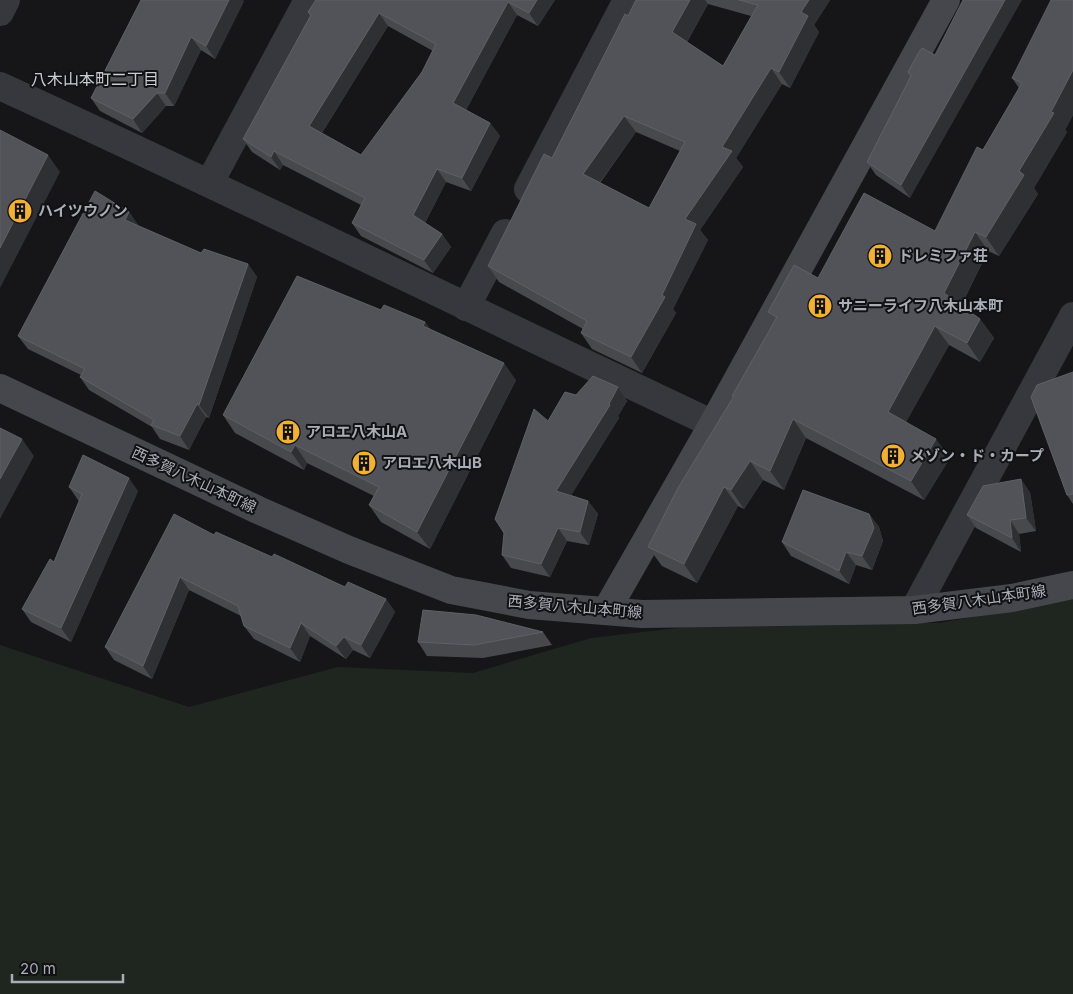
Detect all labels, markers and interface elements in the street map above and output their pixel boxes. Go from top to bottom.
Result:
district label: 八木山本町二丁目 [31,69,159,89]
building icon: ハイツウノン [7,198,33,224]
place label: ハイツウノン [38,201,128,220]
building icon: ドレミファ荘 [867,243,893,269]
place label: ドレミファ荘 [898,246,988,265]
building icon: サニーライフ八木山本町 [807,293,833,319]
place label: サニーライフ八木山本町 [838,296,1003,315]
building icon: アロエ八木山A [275,419,301,445]
place label: アロエ八木山A [306,422,407,441]
street label: 西多賀八木山本町線 [129,442,259,517]
building icon: メゾン・ド・カープ [880,443,906,469]
place label: メゾン・ド・カープ [910,446,1044,465]
building icon: アロエ八木山B [351,450,377,476]
place label: アロエ八木山B [382,453,482,472]
street label: 西多賀八木山本町線 [911,581,1047,618]
street label: 西多賀八木山本町線 [507,591,643,622]
scale bar [12,952,124,984]
text: 20 m [20,959,56,978]

